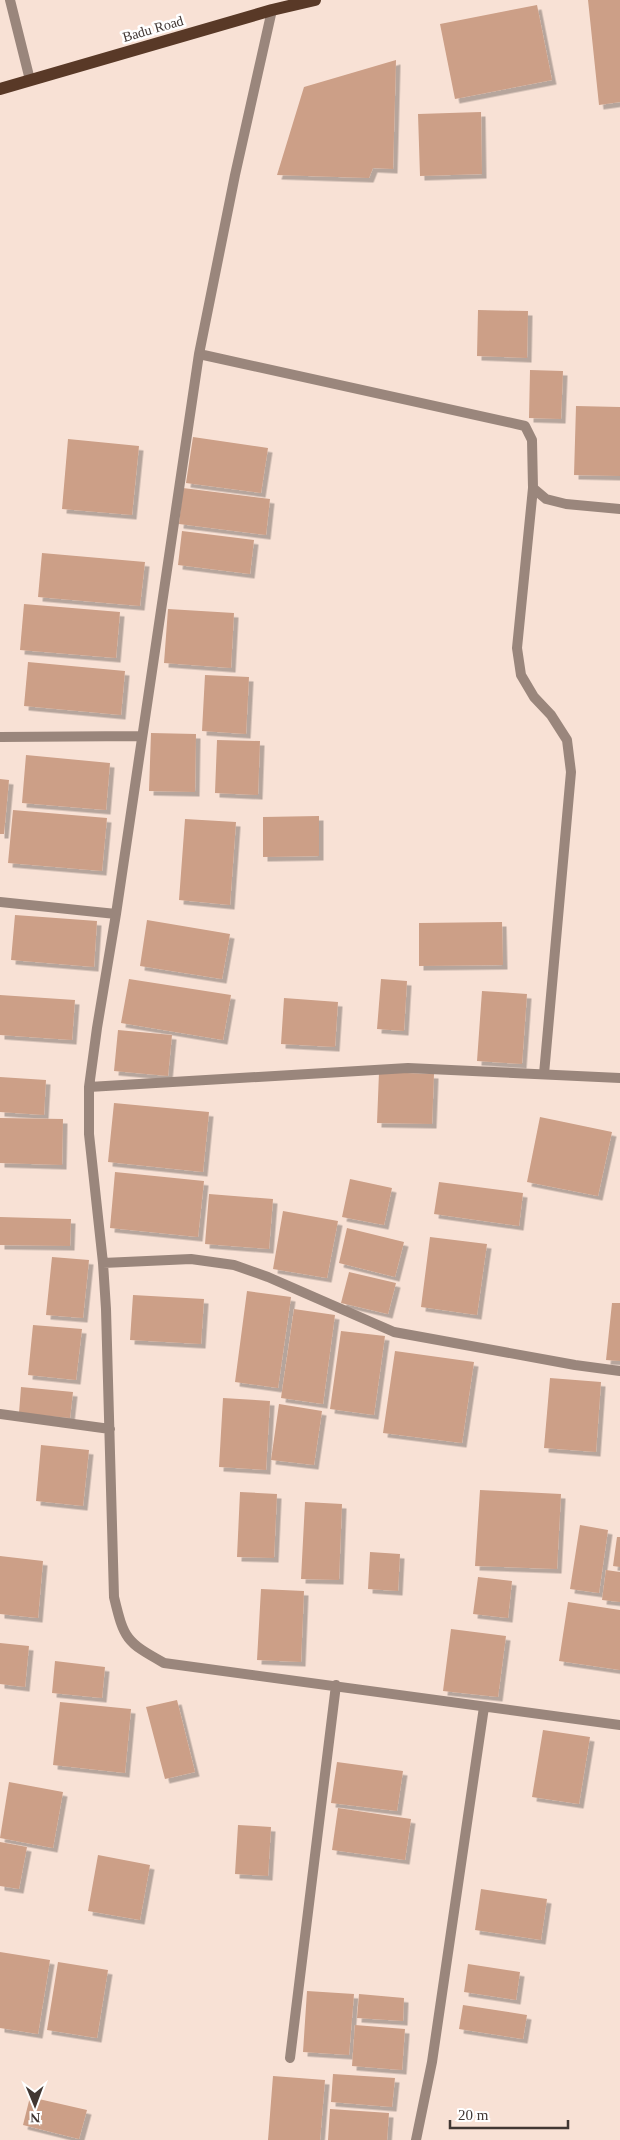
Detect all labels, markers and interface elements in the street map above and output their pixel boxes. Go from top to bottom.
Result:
street label: Badu Road [121,13,185,45]
north arrow [10,2080,60,2130]
scale bar [450,2098,568,2130]
text: 20 m [458,2107,489,2123]
text: N [30,2110,40,2125]

